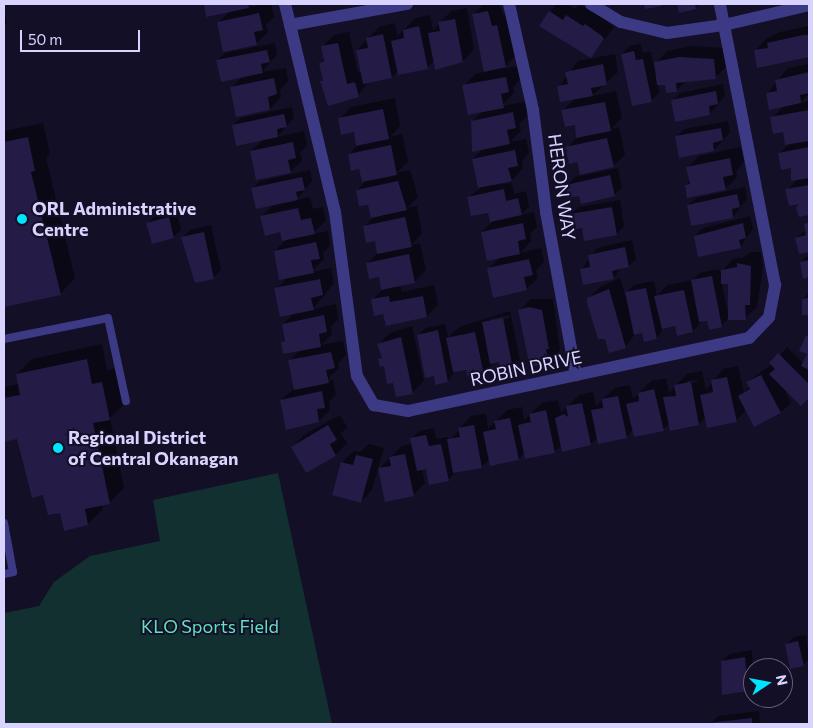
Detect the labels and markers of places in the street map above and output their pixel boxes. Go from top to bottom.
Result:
place label: ORL Administrative Centre [32,198,196,240]
marker: ORL Administrative Centre [16,213,28,225]
place label: Regional District of Central Okanagan [68,427,238,469]
marker: Regional District of Central Okanagan [52,442,64,454]

